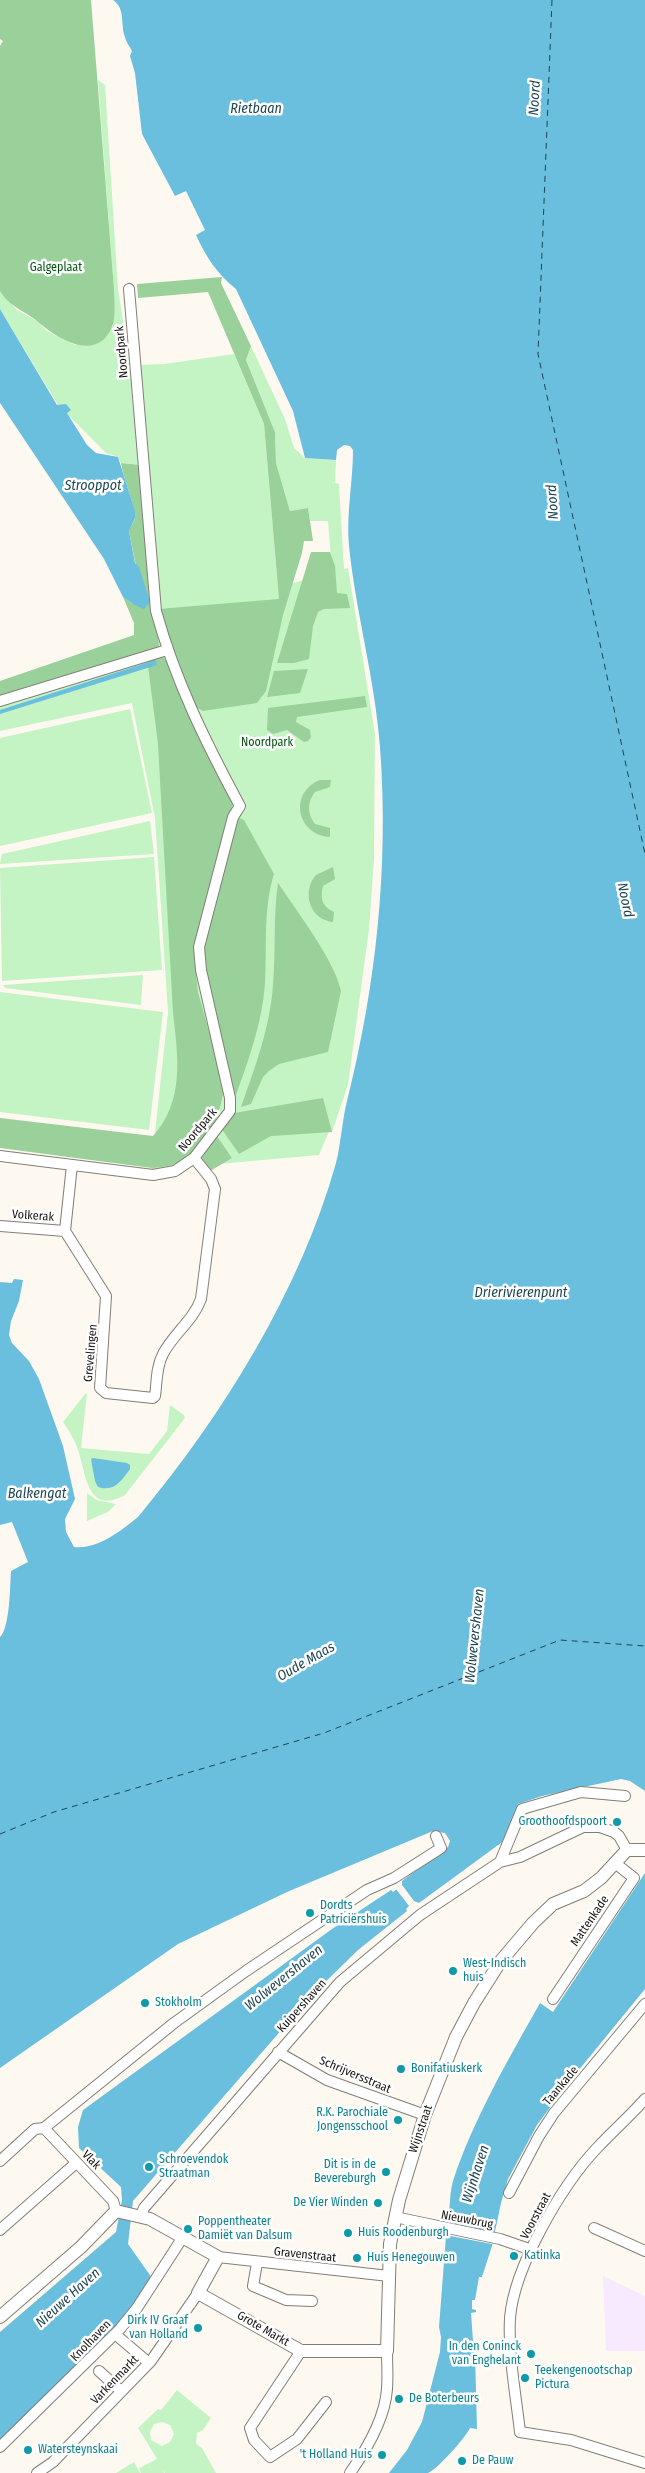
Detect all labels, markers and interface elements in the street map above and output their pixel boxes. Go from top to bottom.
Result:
water label: Noord [526,80,544,116]
water label: Rietbaan [230,101,282,117]
park label: Galgeplaat [30,261,82,275]
street label: Noordpark [113,325,131,379]
water label: Strooppot [64,478,122,494]
water label: Noord [543,484,563,520]
park label: Noordpark [241,736,293,750]
water label: Noord [613,881,637,919]
street label: Noordpark [176,1105,220,1155]
street label: Volkerak [12,1207,54,1225]
water label: Drierivierenpunt [475,1285,567,1301]
street label: Grevelingen [81,1323,101,1383]
water label: Balkengat [8,1486,66,1502]
water label: Wolwevershaven [462,1588,488,1684]
water label: Oude Maas [274,1639,338,1685]
place label: Groothoofdspoort [519,1815,607,1829]
marker: Groothoofdspoort [611,1816,623,1828]
street label: Mattenkade [568,1893,612,1949]
place label: Dordts Patriciërshuis [320,1899,387,1927]
marker: Dordts Patriciërshuis [304,1907,316,1919]
water label: Wolwevershaven [242,1942,326,2014]
place label: West-Indisch huis [463,1957,526,1985]
marker: West-Indisch huis [447,1965,459,1977]
street label: Kuipershaven [274,1976,330,2036]
place label: Stokholm [155,1996,202,2010]
marker: Stokholm [139,1997,151,2009]
street label: Schrijversstraat [317,2053,393,2097]
place label: Bonifatiuskerk [411,2062,482,2076]
marker: Bonifatiuskerk [395,2063,407,2075]
street label: Taankade [540,2064,582,2108]
street label: Wijnstraat [406,2103,436,2155]
place label: R.K. Parochiale Jongensschool [316,2106,388,2134]
marker: R.K. Parochiale Jongensschool [392,2114,404,2126]
water label: Wijnhaven [459,2143,493,2205]
street label: Vlak [79,2148,103,2172]
place label: Schroevendok Straatman [159,2153,228,2181]
place label: Dit is in de Bevereburgh [314,2158,376,2186]
marker: Schroevendok Straatman [143,2161,155,2173]
marker: Dit is in de Bevereburgh [380,2166,392,2178]
street label: Voorstraat [518,2190,554,2242]
place label: De Vier Winden [293,2196,368,2210]
marker: De Vier Winden [372,2197,384,2209]
street label: Nieuwbrug [440,2208,494,2232]
place label: Poppentheater Damiët van Dalsum [198,2215,292,2243]
marker: Poppentheater Damiët van Dalsum [182,2223,194,2235]
place label: Huis Roodenburgh [358,2226,449,2240]
marker: Huis Roodenburgh [342,2227,354,2239]
street label: Gravenstraat [273,2245,337,2265]
place label: Katinka [524,2249,561,2263]
marker: Katinka [508,2250,520,2262]
place label: Huis Henegouwen [367,2251,455,2265]
marker: Huis Henegouwen [351,2252,363,2264]
water label: Nieuwe Haven [32,2265,104,2331]
street label: Grote Markt [234,2308,292,2350]
place label: Dirk IV Graaf van Holland [127,2314,188,2342]
street label: Knolhaven [68,2317,114,2365]
marker: Dirk IV Graaf van Holland [192,2322,204,2334]
place label: In den Coninck van Enghelant [449,2340,521,2368]
marker: In den Coninck van Enghelant [525,2348,537,2360]
street label: Varkenmarkt [88,2353,142,2407]
place label: Teekengenootschap Pictura [535,2364,633,2392]
marker: Teekengenootschap Pictura [519,2372,531,2384]
place label: De Boterbeurs [409,2392,479,2406]
marker: De Boterbeurs [393,2393,405,2405]
place label: Watersteynskaai [38,2443,118,2457]
marker: Watersteynskaai [22,2444,34,2456]
place label: 't Holland Huis [300,2448,372,2462]
marker: 't Holland Huis [376,2449,388,2461]
place label: De Pauw [472,2454,513,2468]
marker: De Pauw [456,2455,468,2467]

